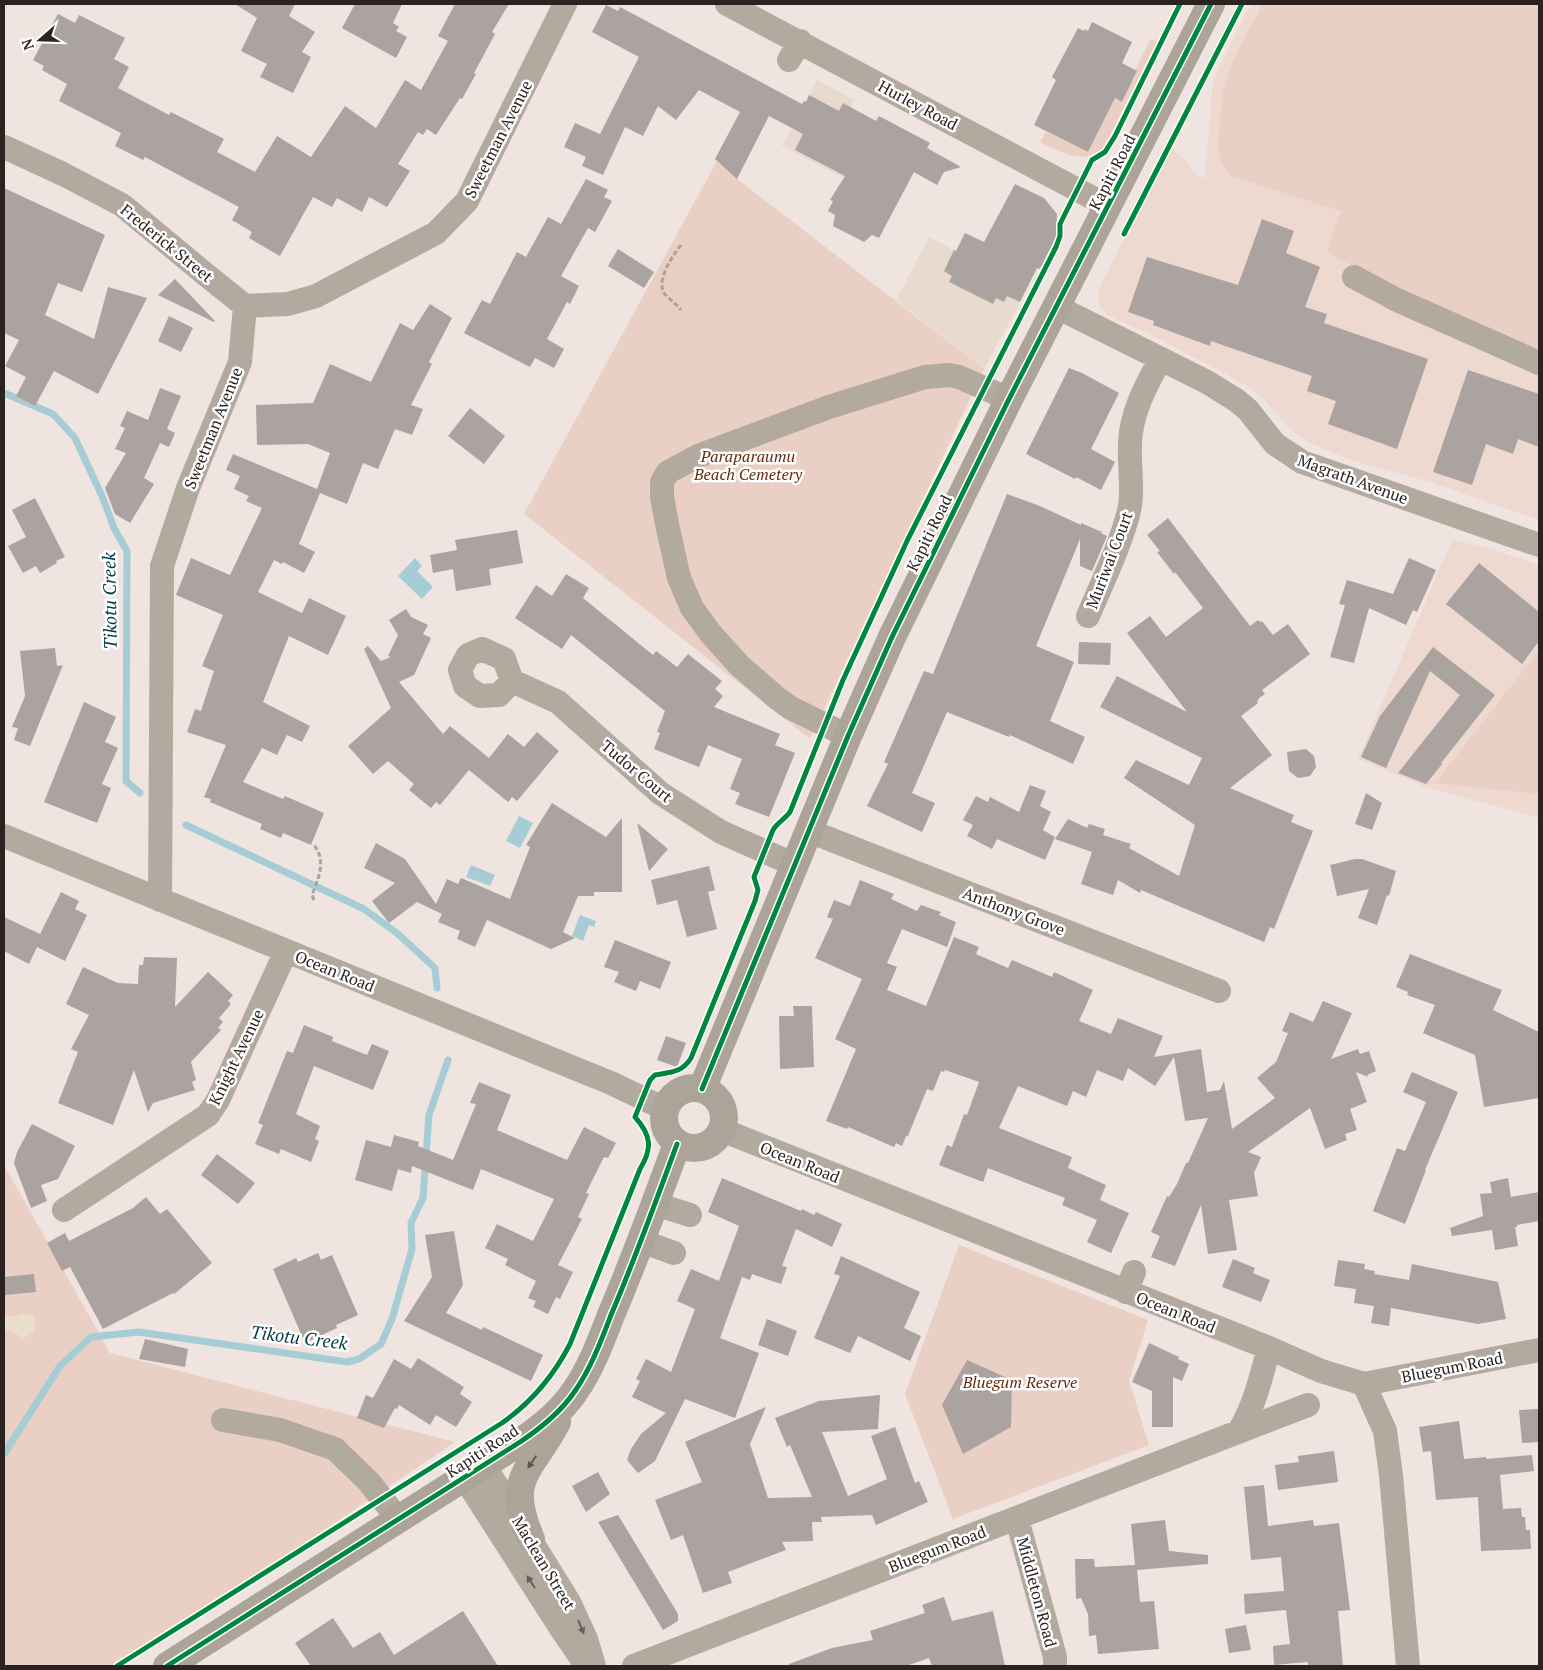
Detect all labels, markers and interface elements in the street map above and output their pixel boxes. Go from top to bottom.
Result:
north arrow [15,15,65,65]
text: N [16,36,38,53]
street label: Hurley Road [874,75,962,135]
street label: Sweetman Avenue [459,76,537,202]
street label: Kapiti Road [1083,130,1141,214]
street label: Frederick Street [116,199,218,287]
street label: Sweetman Avenue [179,364,247,492]
park label: Paraparaumu Beach Cemetery [693,445,803,485]
street label: Magrath Avenue [1295,449,1411,509]
street label: Kapiti Road [901,491,957,575]
street label: Muriwai Court [1080,508,1138,612]
water label: Tikotu Creek [96,552,122,650]
street label: Tudor Court [597,735,677,807]
street label: Anthony Grove [960,881,1068,941]
street label: Ocean Road [292,945,378,997]
street label: Knight Avenue [203,1005,269,1109]
street label: Ocean Road [757,1136,843,1188]
street label: Ocean Road [1133,1286,1219,1338]
water label: Tikotu Creek [249,1319,349,1355]
street label: Bluegum Road [1399,1346,1505,1388]
park label: Bluegum Reserve [962,1371,1077,1393]
street label: Kapiti Road [441,1419,523,1483]
one-way arrow [527,1455,537,1468]
street label: Maclean Street [507,1512,581,1614]
street label: Bluegum Road [885,1520,989,1578]
street label: Middleton Road [1012,1534,1062,1650]
one-way arrow [526,1575,536,1588]
one-way arrow [577,1620,585,1634]

